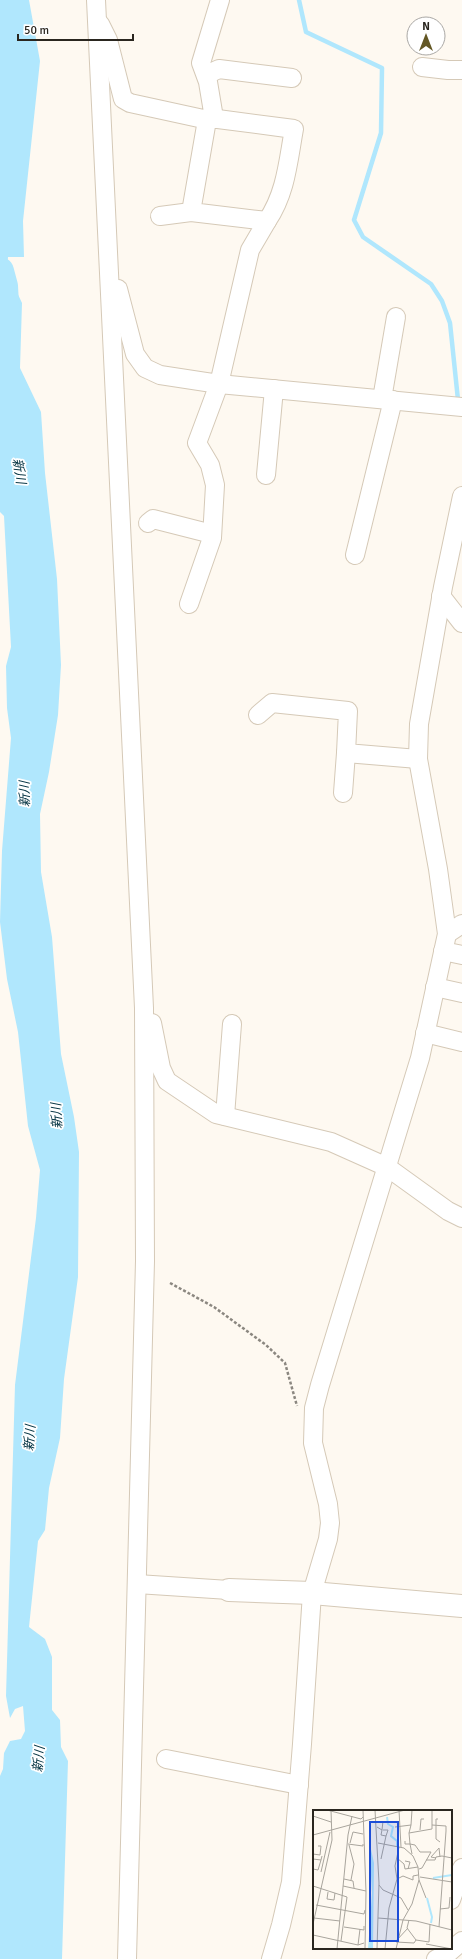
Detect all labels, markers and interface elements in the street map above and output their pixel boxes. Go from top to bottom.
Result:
scale bar [18,16,133,42]
north arrow [406,16,446,56]
text: N [422,20,430,33]
text: 50 m [24,23,49,38]
water label: 新川 [9,457,29,487]
water label: 新川 [17,779,33,807]
water label: 新川 [48,1101,66,1129]
water label: 新川 [21,1423,39,1452]
water label: 新川 [30,1743,48,1773]
inset map [313,1810,452,1949]

